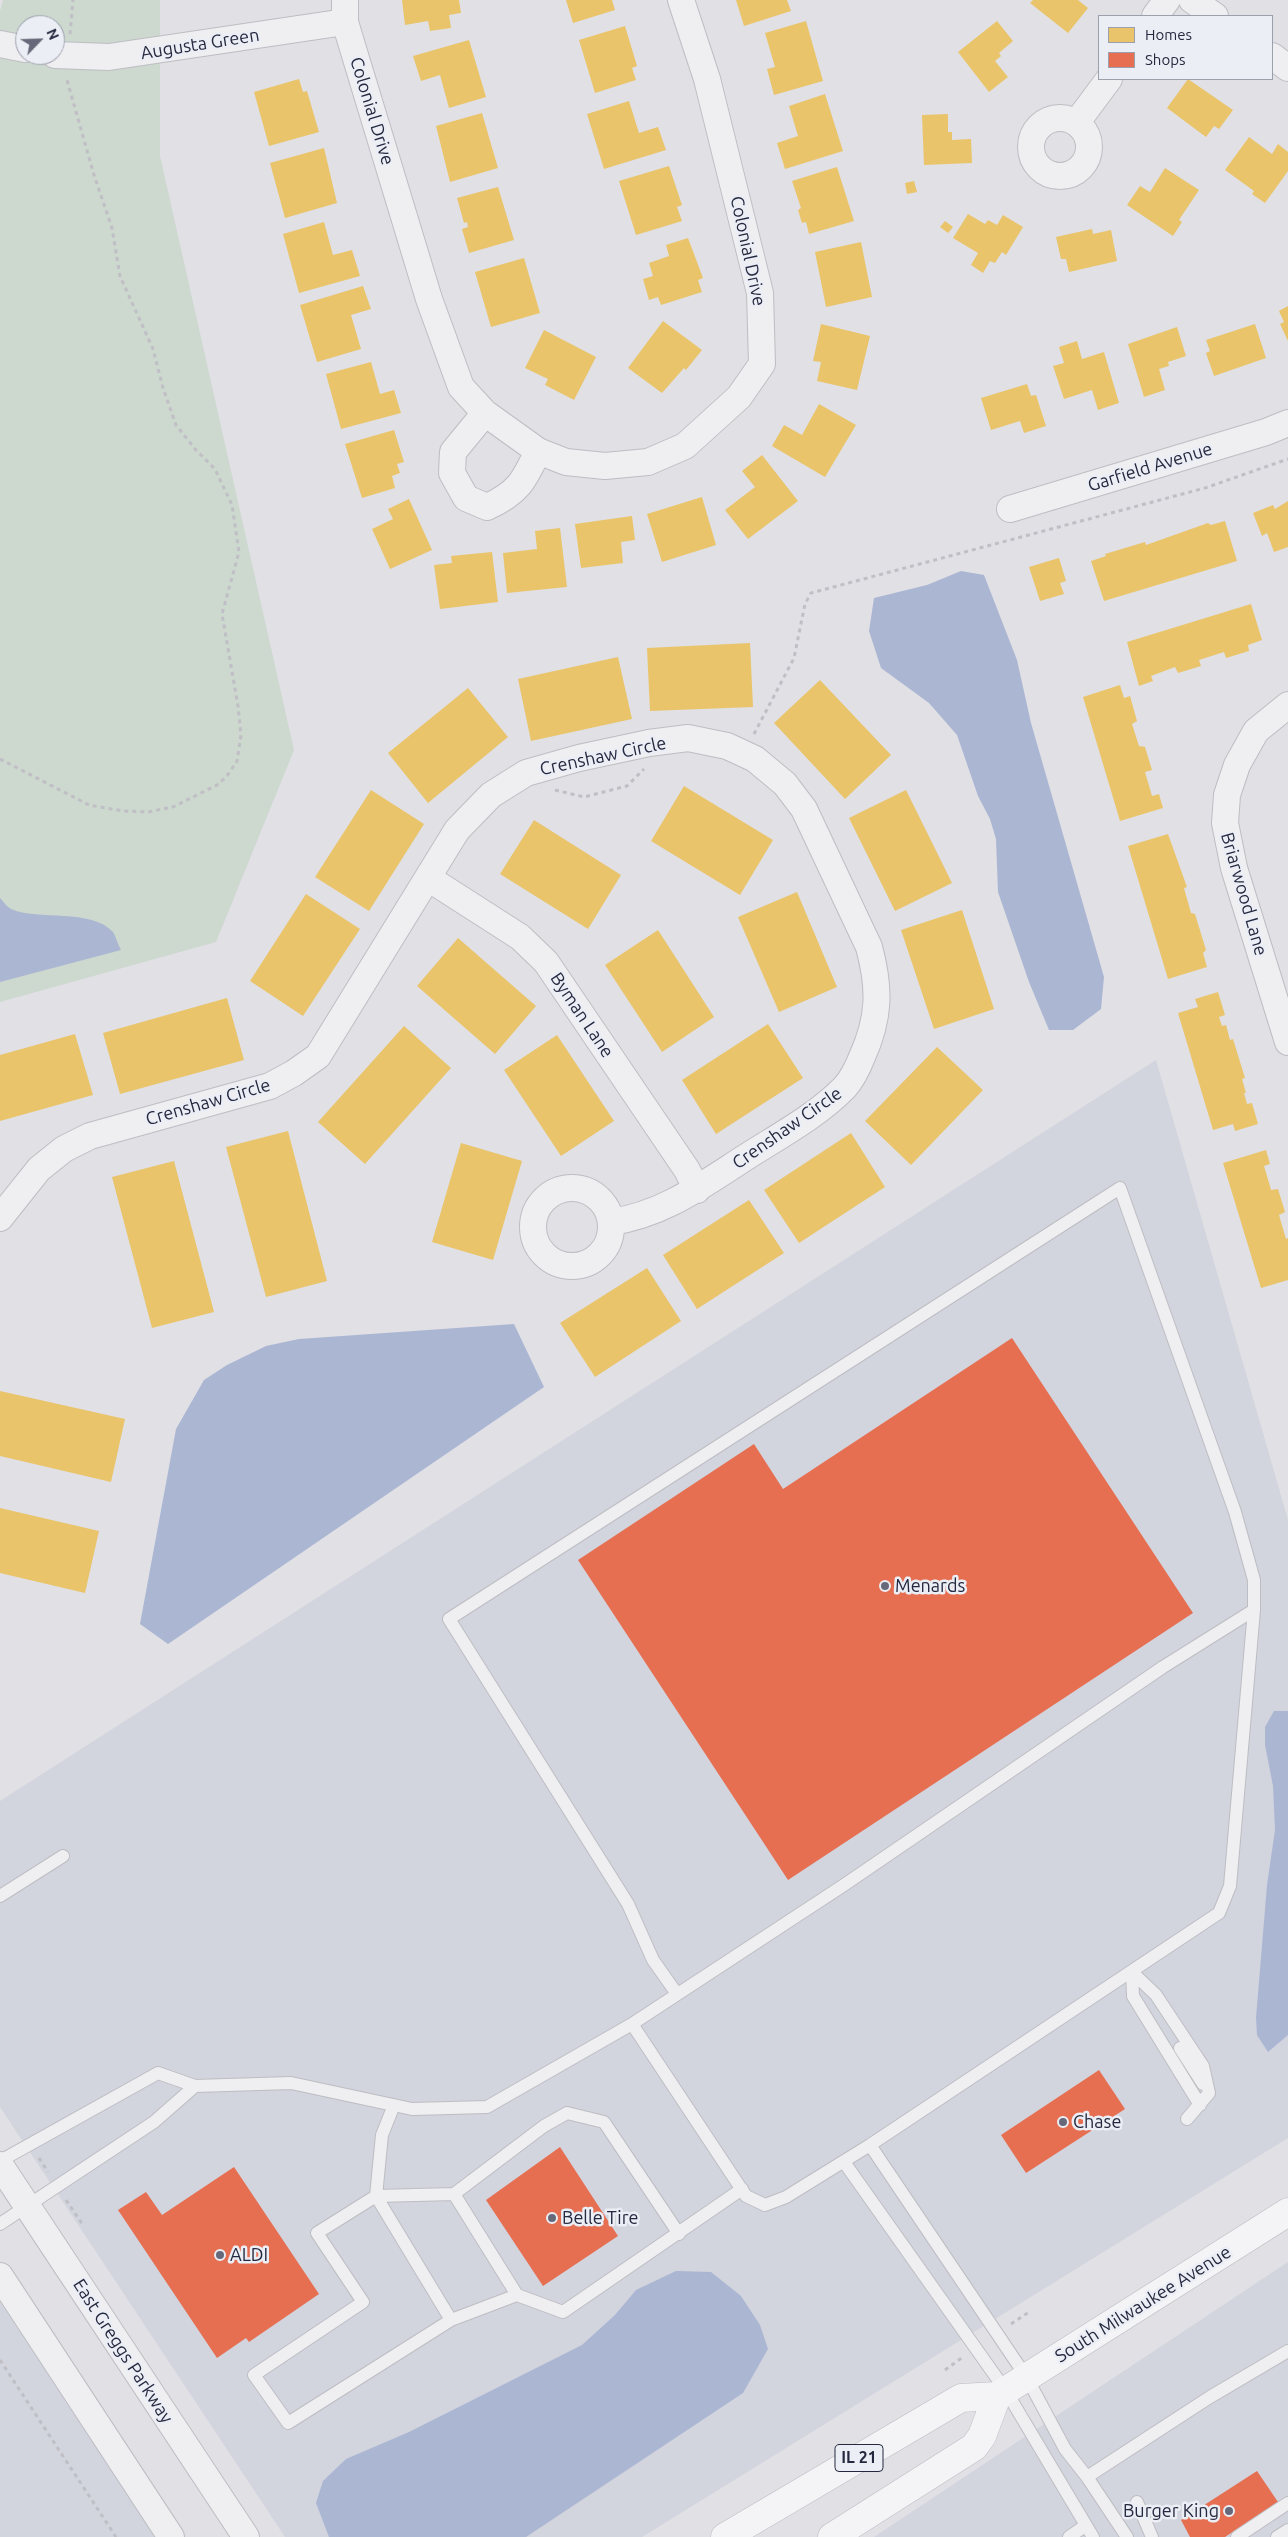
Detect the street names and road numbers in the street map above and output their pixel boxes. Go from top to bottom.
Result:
street label: Augusta Green [139,24,261,64]
street label: Colonial Drive [345,54,399,168]
street label: Colonial Drive [726,194,770,308]
street label: Garfield Avenue [1085,438,1215,496]
street label: Crenshaw Circle [538,732,668,780]
street label: Briarwood Lane [1216,830,1272,958]
street label: Byman Lane [546,968,618,1062]
street label: Crenshaw Circle [143,1074,273,1130]
street label: Crenshaw Circle [728,1082,846,1174]
street label: South Milwaukee Avenue [1051,2241,1235,2367]
street label: East Greggs Parkway [68,2275,178,2427]
road number: IL 21 [835,2444,883,2472]

